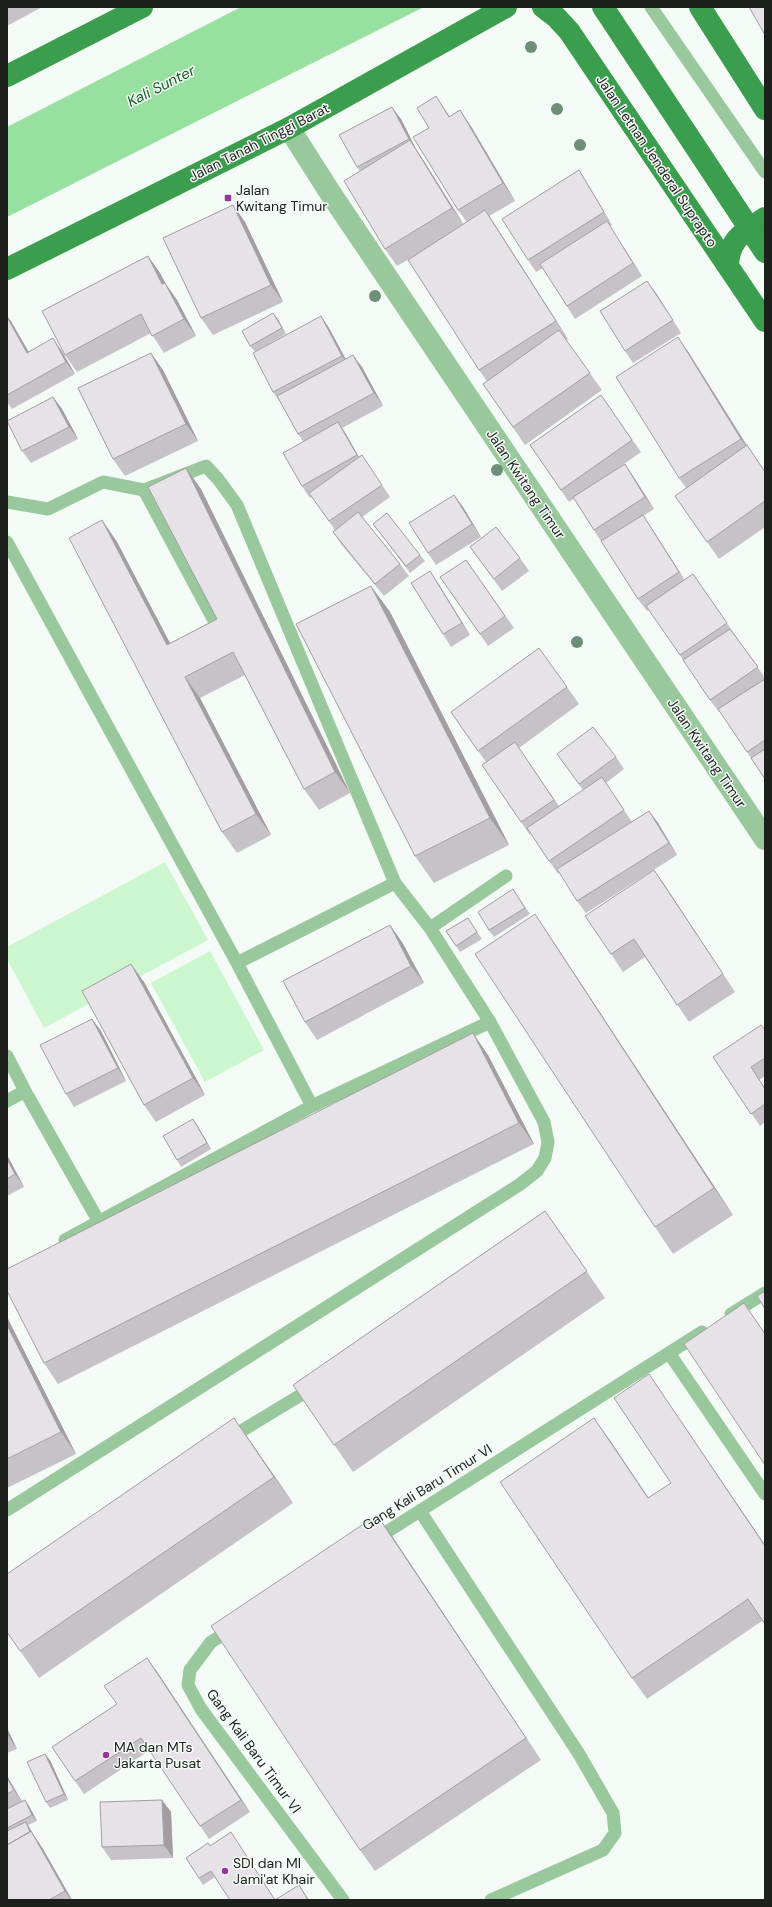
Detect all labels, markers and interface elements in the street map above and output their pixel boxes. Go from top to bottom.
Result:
water label: Kali Sunter [124,60,199,112]
street label: Jalan Letnan Jenderal Suprapto [593,71,721,251]
street label: Jalan Tanah Tinggi Barat [186,99,332,185]
place label: Jalan Kwitang Timur [236,181,327,215]
marker: Jalan Kwitang Timur [223,193,233,203]
street label: Jalan Kwitang Timur [483,426,569,542]
street label: Jalan Kwitang Timur [664,695,750,811]
street label: Gang Kali Baru Timur VI [359,1440,495,1534]
street label: Gang Kali Baru Timur VI [203,1685,305,1817]
place label: MA dan MTs Jakarta Pusat [114,1738,201,1772]
marker: MA dan MTs Jakarta Pusat [101,1750,111,1760]
place label: SDI dan MI Jami'at Khair [233,1854,315,1888]
marker: SDI dan MI Jami'at Khair [220,1866,230,1876]

